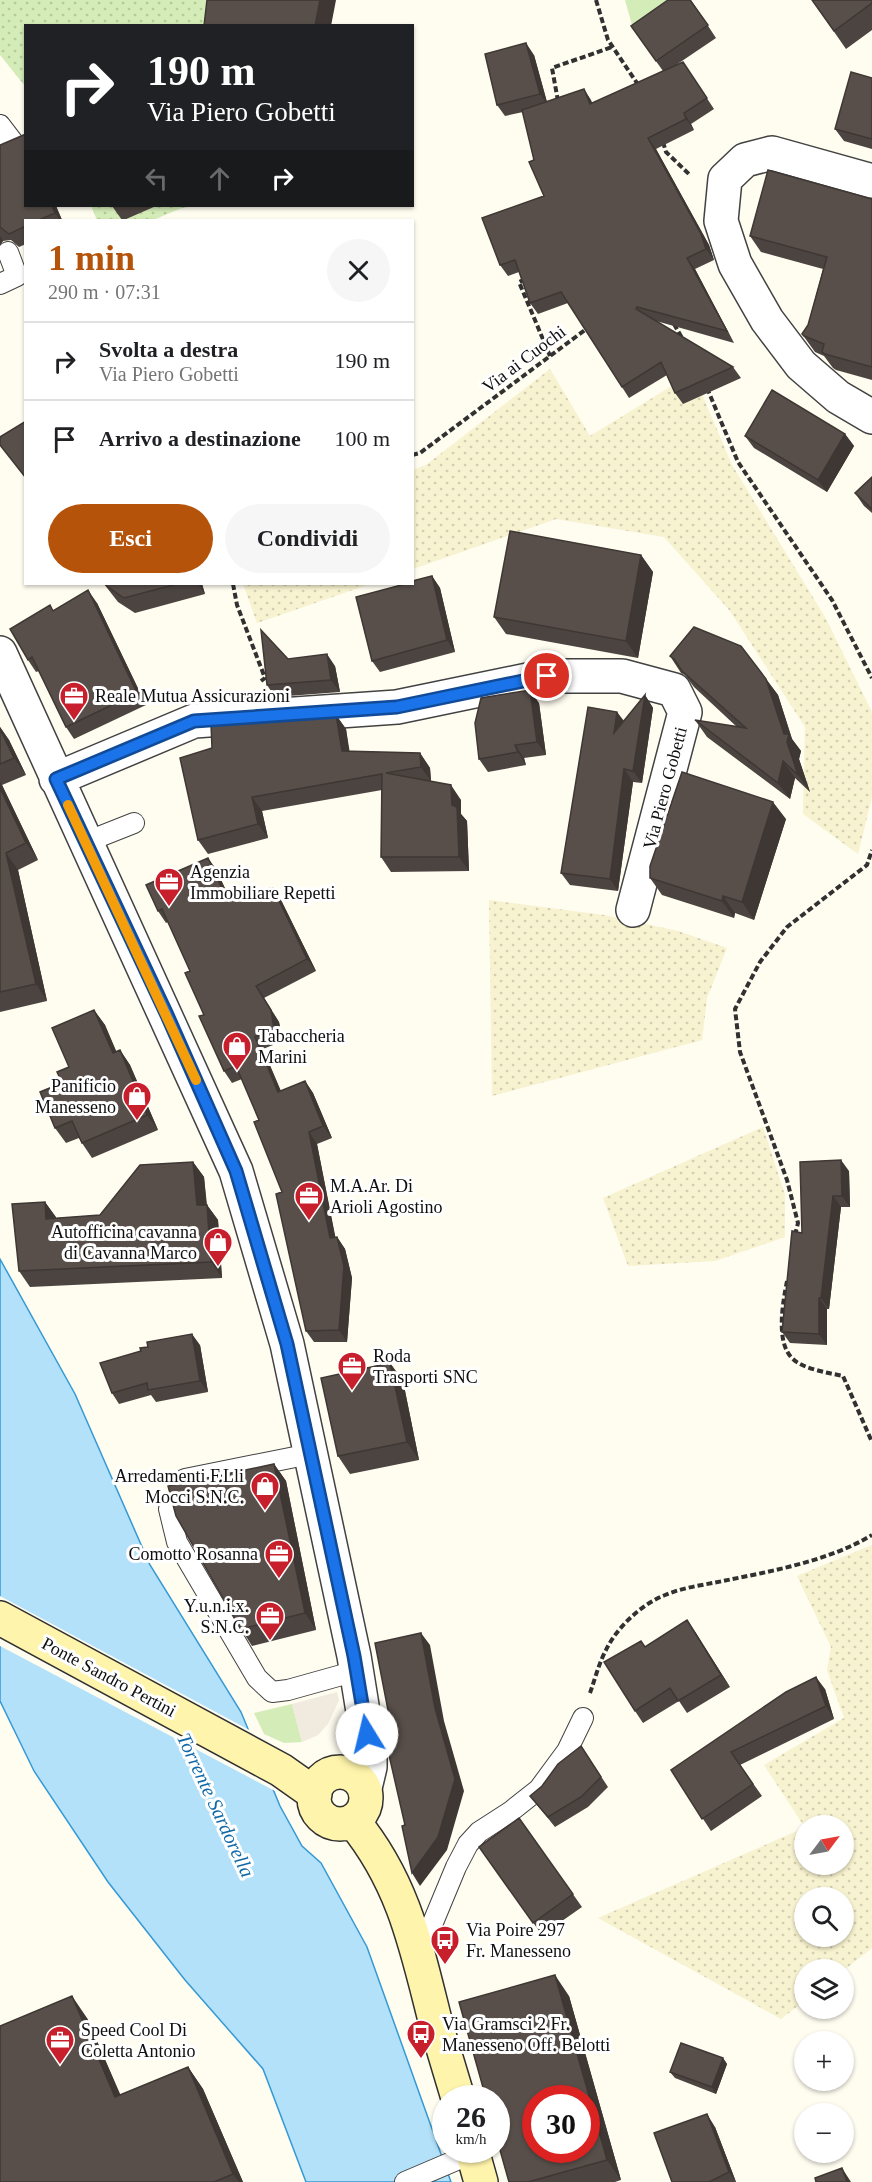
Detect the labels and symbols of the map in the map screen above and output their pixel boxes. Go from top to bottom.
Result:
street label: Via ai Cuochi [478,321,570,397]
pin [521,650,572,701]
office icon: Reale Mutua Assicurazioni [58,680,90,722]
place label: Reale Mutua Assicurazioni [95,686,290,706]
street label: Via Piero Gobetti [639,725,691,851]
place label: Agenzia Immobiliare Repetti [190,862,335,903]
office icon: Agenzia Immobiliare Repetti [153,866,185,908]
place label: Tabaccheria Marini [258,1026,345,1067]
shop icon: Tabaccheria Marini [221,1030,253,1072]
place label: Panificio Manesseno [35,1076,116,1117]
shop icon: Panificio Manesseno [121,1080,153,1122]
place label: M.A.Ar. Di Arioli Agostino [330,1176,443,1217]
office icon: M.A.Ar. Di Arioli Agostino [293,1180,325,1222]
place label: Autofficina cavanna di Cavanna Marco [51,1222,197,1263]
shop icon: Autofficina cavanna di Cavanna Marco [202,1226,234,1268]
place label: Roda Trasporti SNC [373,1346,478,1387]
office icon: Roda Trasporti SNC [336,1350,368,1392]
place label: Arredamenti F.Lli Mocci S.N.C. [114,1466,244,1507]
shop icon: Arredamenti F.Lli Mocci S.N.C. [249,1470,281,1512]
office icon: Comotto Rosanna [263,1538,295,1580]
place label: Comotto Rosanna [129,1544,258,1564]
place label: Y.u.n.i.x. S.N.C. [184,1596,249,1637]
office icon: Y.u.n.i.x. S.N.C. [254,1600,286,1642]
street label: Ponte Sandro Pertini [39,1633,179,1721]
position arrow [335,1702,399,1766]
water label: Torrente Sardorella [173,1729,259,1881]
north arrow [794,1815,854,1875]
place label: Via Poire 297 Fr. Manesseno [466,1920,571,1961]
bus stop icon: Via Poire 297 Fr. Manesseno [429,1924,461,1966]
place label: Via Gramsci 2 Fr. Manesseno Off. Belotti [442,2014,610,2055]
bus stop icon: Via Gramsci 2 Fr. Manesseno Off. Belotti [405,2018,437,2060]
place label: Speed Cool Di Coletta Antonio [81,2020,196,2061]
office icon: Speed Cool Di Coletta Antonio [44,2024,76,2066]
speed limit sign: 30 [522,2085,600,2163]

